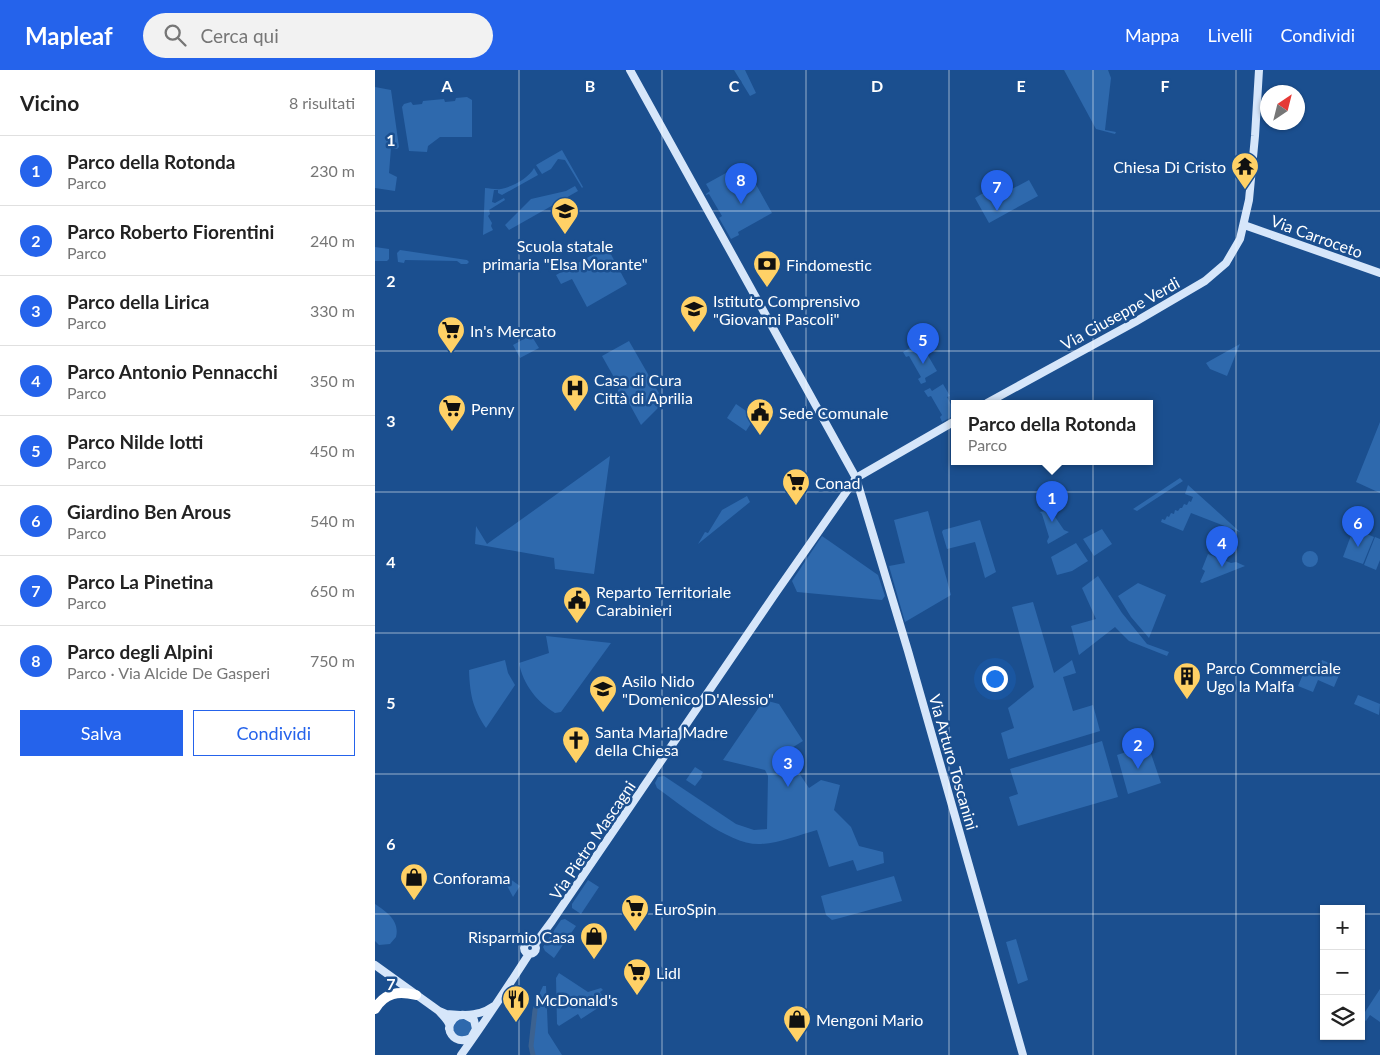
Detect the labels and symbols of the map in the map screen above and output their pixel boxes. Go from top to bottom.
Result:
text: A [440,76,453,95]
text: B [585,76,595,95]
text: C [729,76,740,95]
text: D [871,76,883,95]
text: E [1016,76,1026,95]
text: F [1160,76,1170,95]
north arrow [1260,85,1305,130]
text: 1 [386,130,396,149]
temple icon: Chiesa Di Cristo [1230,151,1260,190]
place label: Chiesa Di Cristo [1113,157,1226,176]
pin: 8 [725,163,757,204]
pin: 7 [981,170,1013,211]
school or university icon: Scuola statale primaria "Elsa Morante" [550,196,580,235]
street label: Via Carroceto [1268,211,1366,261]
place label: Scuola statale primaria "Elsa Morante" [482,236,648,273]
bank icon: Findomestic [752,249,782,288]
place label: Findomestic [786,255,872,274]
text: 2 [386,271,396,290]
street label: Via Giuseppe Verdi [1057,273,1183,353]
place label: Istituto Comprensivo "Giovanni Pascoli" [713,291,860,328]
school or university icon: Istituto Comprensivo "Giovanni Pascoli" [679,294,709,333]
supermarket icon: In's Mercato [436,315,466,354]
place label: In's Mercato [470,321,556,340]
pin: 5 [907,323,939,364]
place label: Casa di Cura Città di Aprilia [594,370,693,407]
hospital icon: Casa di Cura Città di Aprilia [560,373,590,412]
supermarket icon: Penny [437,393,467,432]
public building icon: Sede Comunale [745,397,775,436]
place label: Penny [471,399,515,418]
place label: Sede Comunale [779,403,888,422]
text: 3 [386,411,396,430]
supermarket icon: Conad [781,467,811,506]
place label: Conad [815,473,860,492]
pin: 1 [1036,481,1068,522]
pin: 6 [1342,506,1374,547]
pin: 4 [1206,526,1238,567]
text: 4 [386,552,396,571]
place label: Reparto Territoriale Carabinieri [596,582,731,619]
public building icon: Reparto Territoriale Carabinieri [562,585,592,624]
place label: Parco Commerciale Ugo la Malfa [1206,658,1341,695]
building icon: Parco Commerciale Ugo la Malfa [1172,661,1202,700]
your location [982,666,1008,692]
place label: Asilo Nido "Domenico D'Alessio" [622,671,774,708]
school or university icon: Asilo Nido "Domenico D'Alessio" [588,674,618,713]
street label: Via Arturo Toscanini [926,692,982,832]
text: 5 [386,693,396,712]
place label: Santa Maria Madre della Chiesa [595,722,728,759]
church icon: Santa Maria Madre della Chiesa [561,725,591,764]
pin: 2 [1122,728,1154,769]
pin: 3 [772,746,804,787]
street label: Via Pietro Mascagni [545,777,639,903]
text: 6 [386,834,396,853]
shop icon: Conforama [399,862,429,901]
place label: Conforama [433,868,511,887]
supermarket icon: EuroSpin [620,893,650,932]
place label: EuroSpin [654,899,716,918]
shop icon: Risparmio Casa [579,921,609,960]
place label: Risparmio Casa [468,927,575,946]
supermarket icon: Lidl [622,957,652,996]
place label: Lidl [656,963,681,982]
text: 7 [386,974,396,993]
restaurant icon: McDonald's [501,984,531,1023]
place label: McDonald's [535,990,618,1009]
shop icon: Mengoni Mario [782,1004,812,1043]
place label: Mengoni Mario [816,1010,923,1029]

